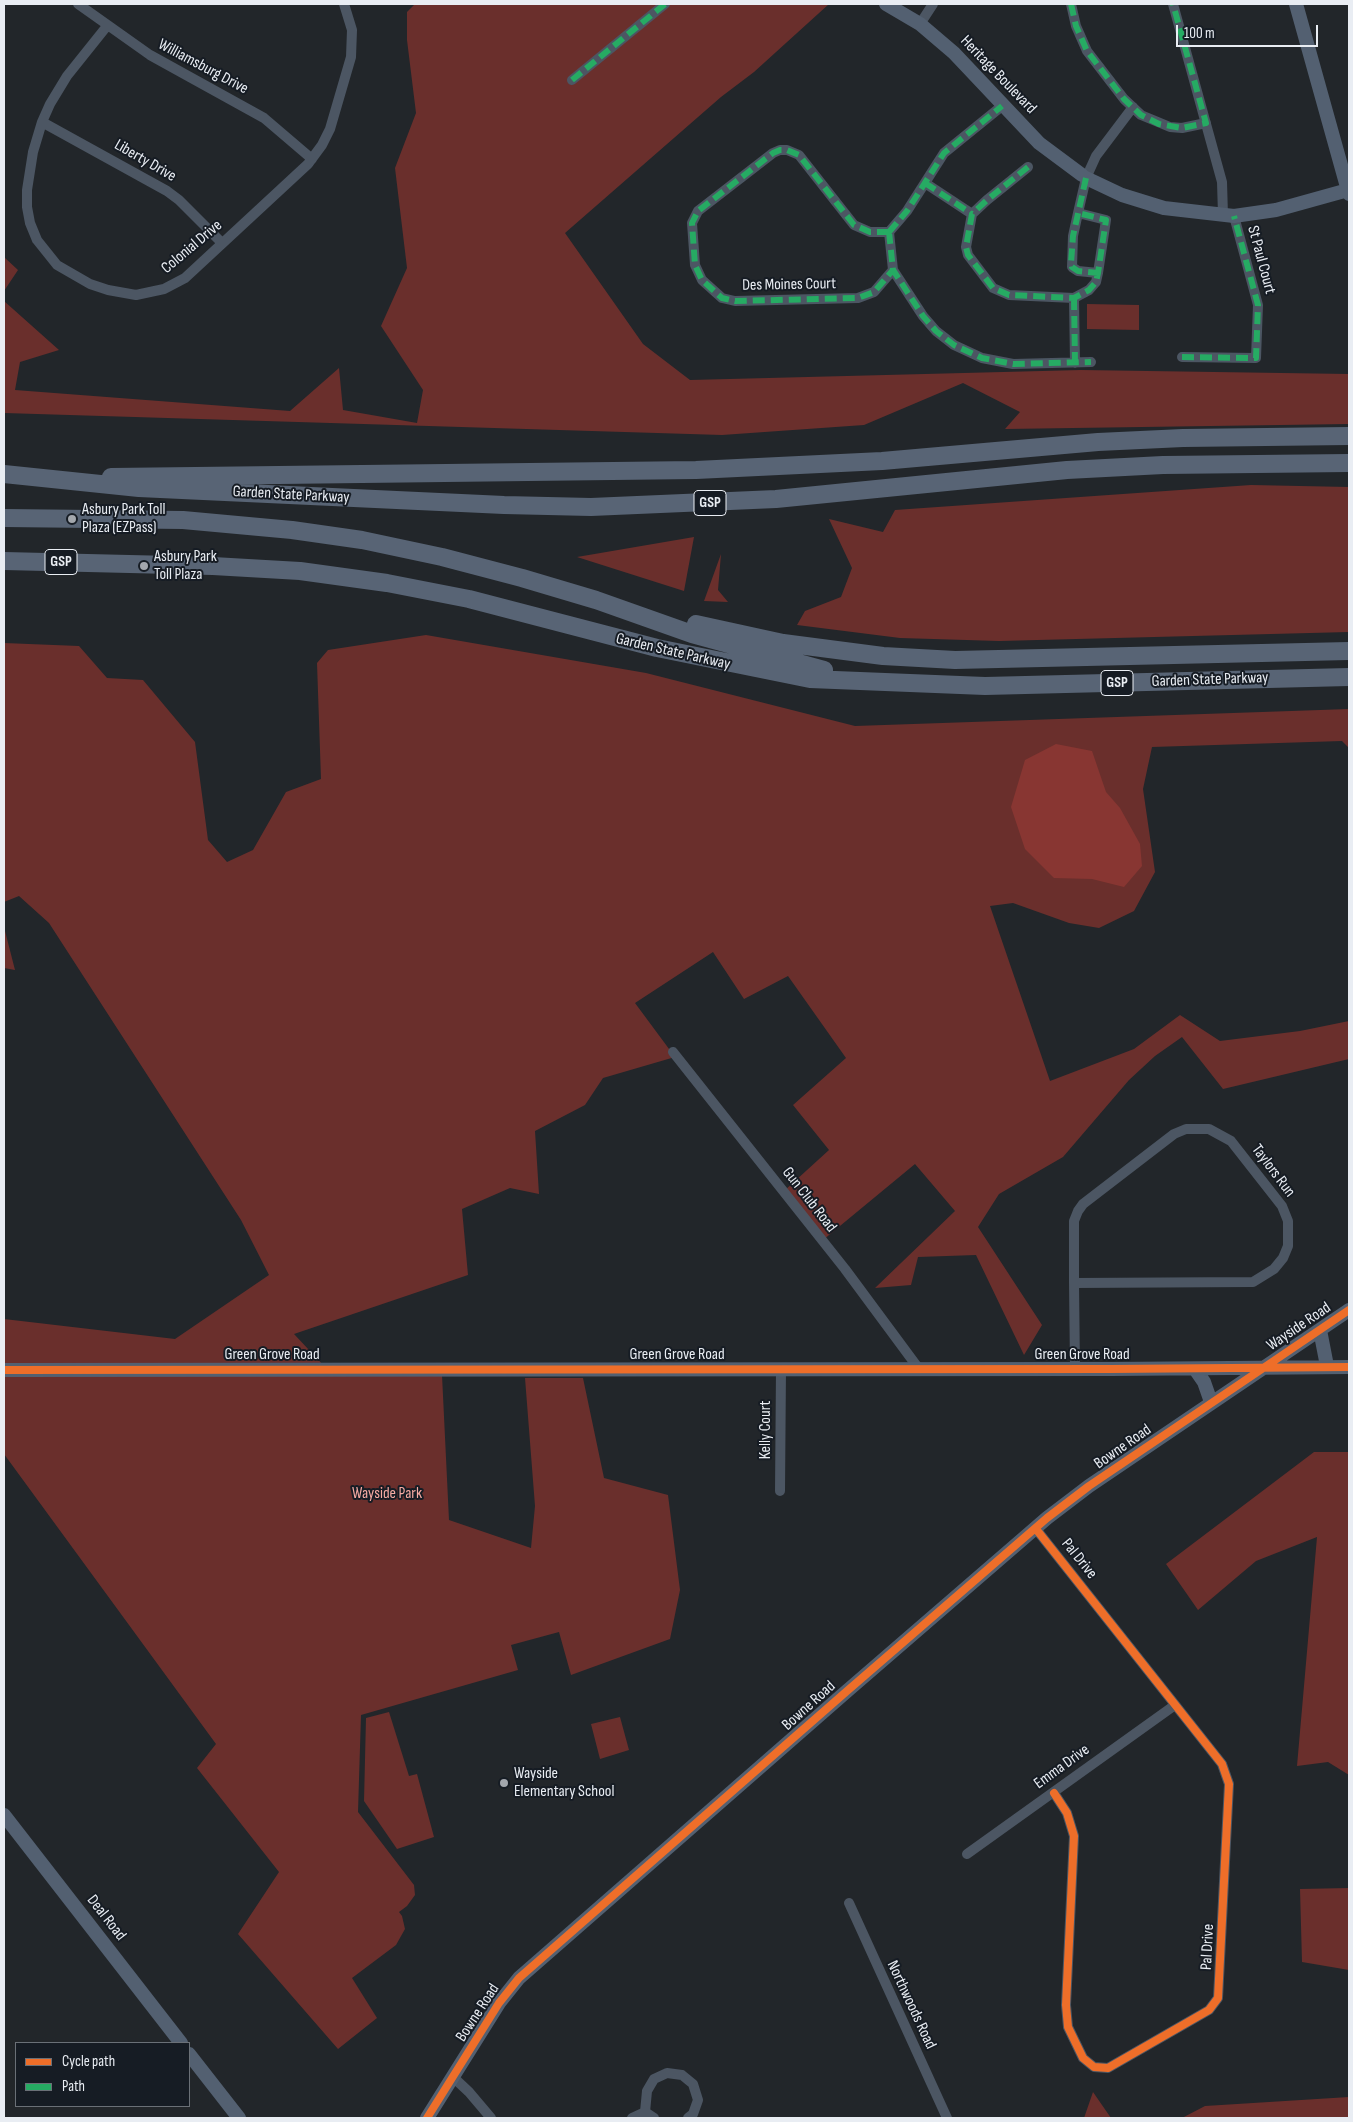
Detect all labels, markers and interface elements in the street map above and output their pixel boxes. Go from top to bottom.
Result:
scale bar [1178,15,1320,47]
text: 100 m [1184,24,1215,43]
street label: Heritage Boulevard [956,32,1040,118]
street label: Williamsburg Drive [155,35,251,99]
street label: Liberty Drive [111,136,179,186]
street label: Colonial Drive [158,216,226,278]
street label: St Paul Court [1243,224,1279,296]
street label: Des Moines Court [742,275,836,295]
street label: Garden State Parkway [232,482,350,508]
road number: GSP [694,490,726,516]
place label: Asbury Park Toll Plaza (EZPass) [82,500,165,538]
marker: Asbury Park Toll Plaza (EZPass) [66,513,78,525]
place label: Asbury Park Toll Plaza [154,547,217,585]
road number: GSP [45,550,77,574]
marker: Asbury Park Toll Plaza [138,560,150,572]
street label: Garden State Parkway [614,630,732,674]
street label: Garden State Parkway [1151,668,1269,692]
road number: GSP [1101,670,1133,696]
street label: Taylors Run [1247,1141,1299,1201]
street label: Gun Club Road [778,1164,840,1236]
street label: Wayside Road [1263,1299,1335,1355]
street label: Green Grove Road [224,1345,320,1365]
street label: Green Grove Road [629,1345,725,1365]
street label: Green Grove Road [1034,1345,1130,1365]
street label: Kelly Court [756,1401,776,1459]
street label: Bowne Road [1091,1420,1155,1474]
park label: Wayside Park [352,1484,422,1504]
street label: Pal Drive [1057,1535,1101,1583]
street label: Bowne Road [778,1677,840,1735]
street label: Emma Drive [1031,1740,1093,1794]
place label: Wayside Elementary School [514,1764,614,1802]
marker: Wayside Elementary School [498,1777,510,1789]
street label: Deal Road [82,1891,130,1945]
street label: Pal Drive [1197,1923,1219,1971]
street label: Northwoods Road [882,1958,940,2052]
street label: Bowne Road [452,1980,504,2046]
legend [15,2042,190,2107]
text: Cycle path [62,2052,115,2071]
text: Path [62,2077,85,2096]

